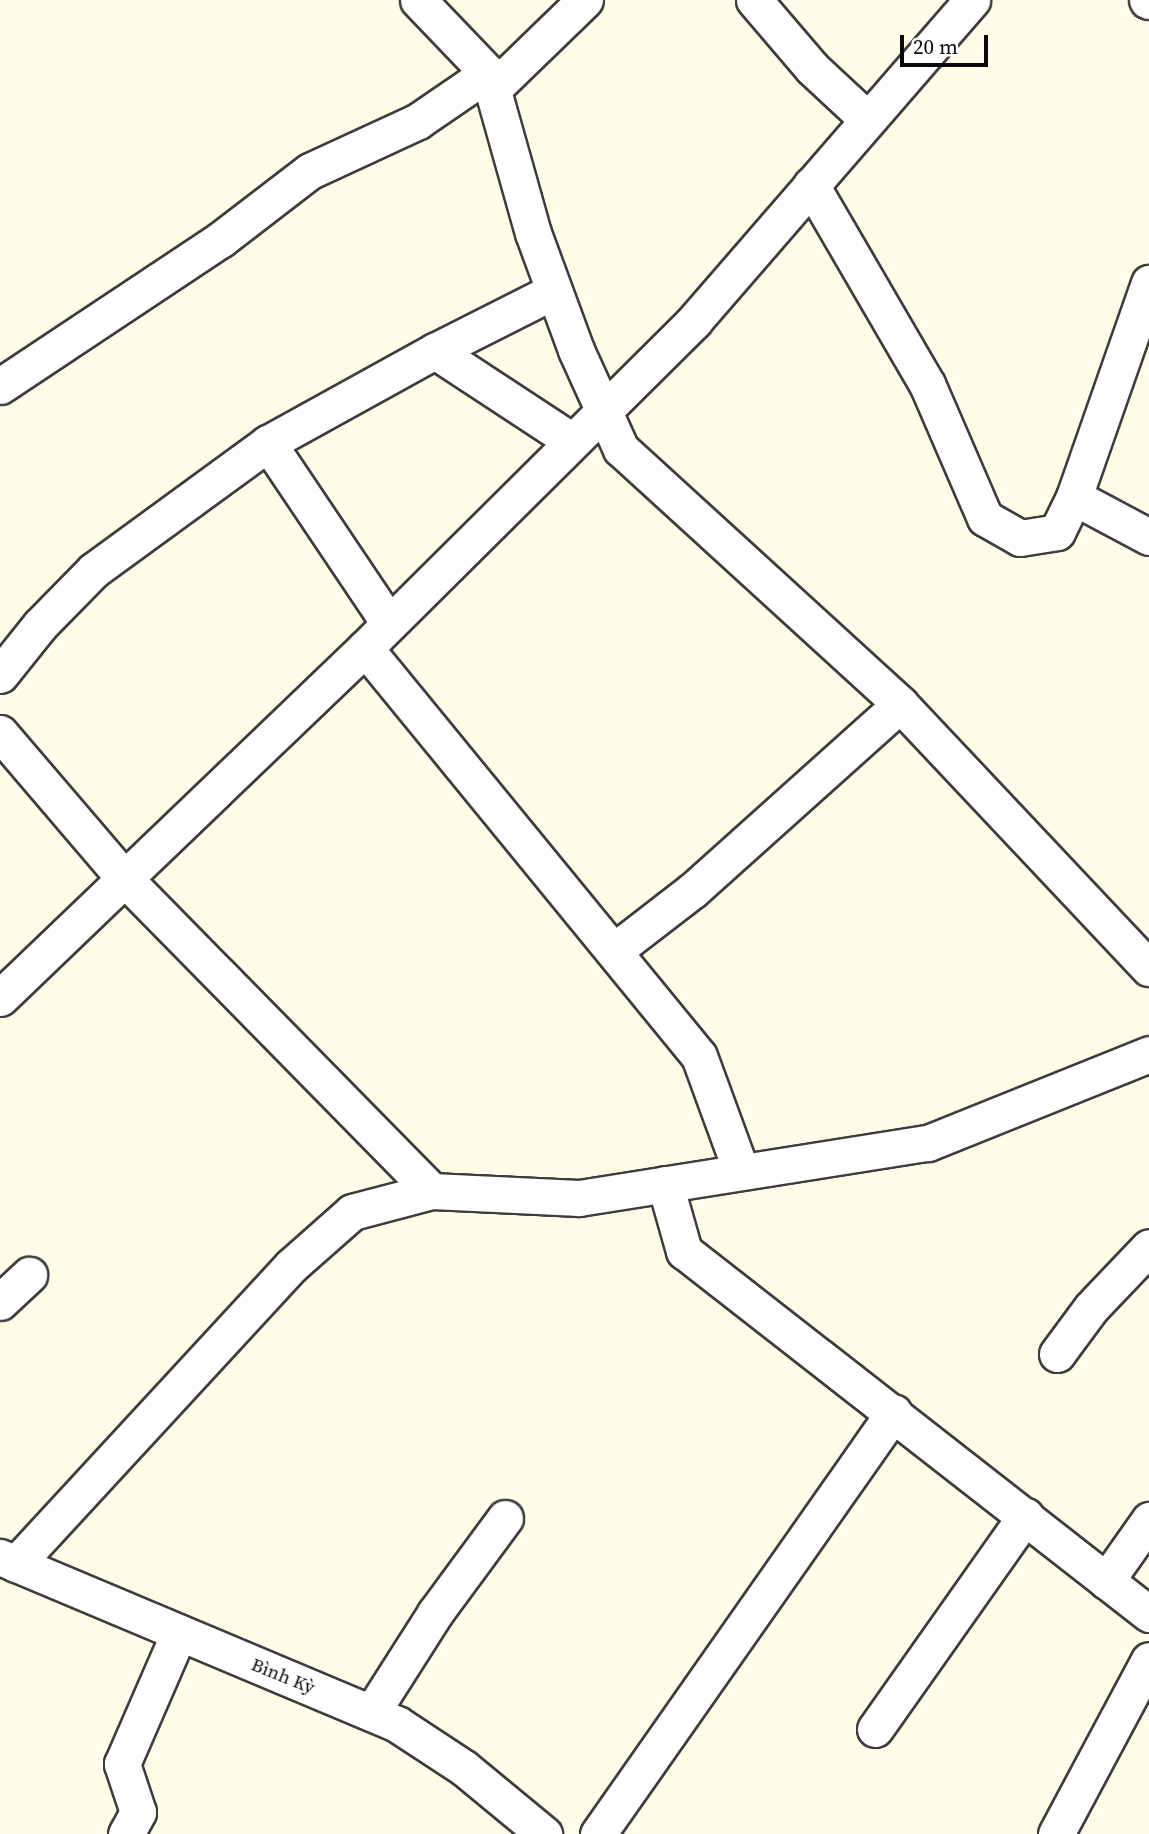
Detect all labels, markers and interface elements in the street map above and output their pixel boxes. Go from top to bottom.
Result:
scale bar [904,21,992,65]
text: 20 m [913,32,958,61]
street label: Bình Kỳ [248,1653,318,1699]

